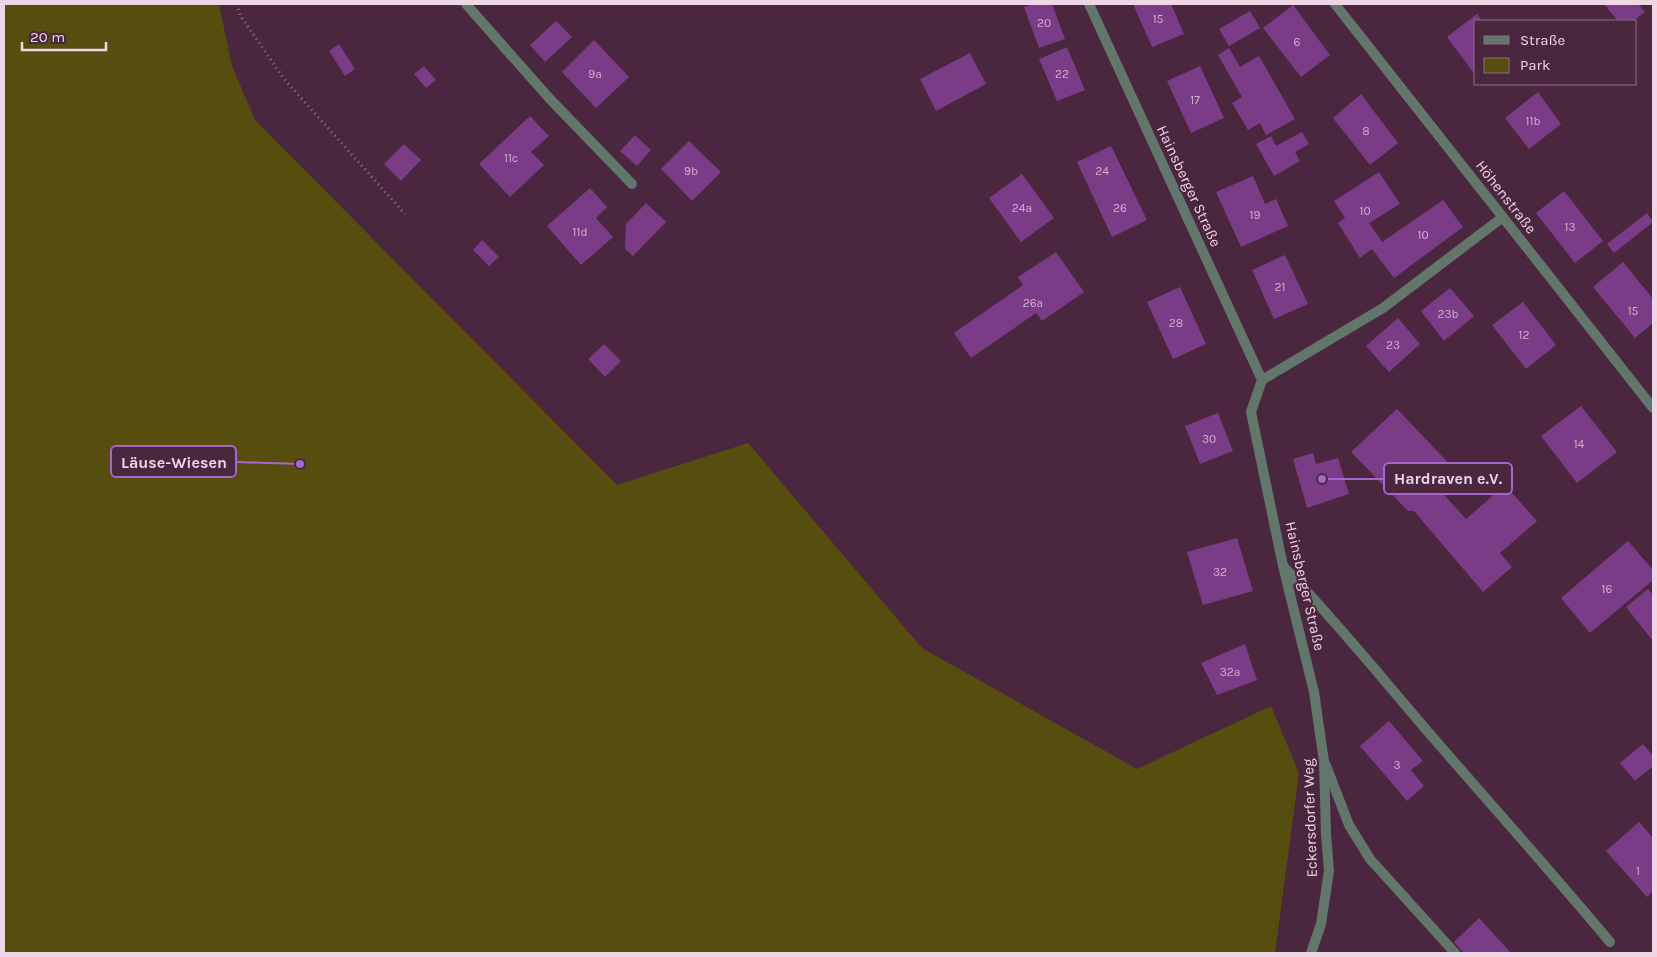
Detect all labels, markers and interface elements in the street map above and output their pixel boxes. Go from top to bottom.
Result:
house number: 15 [1153,12,1164,26]
house number: 20 [1037,16,1051,30]
scale bar [22,20,106,52]
legend [1474,20,1637,85]
text: 20 m [30,28,65,46]
text: Straße [1520,31,1565,49]
house number: 6 [1294,35,1301,49]
text: Park [1520,56,1550,74]
house number: 9a [588,67,602,81]
house number: 22 [1055,67,1069,81]
house number: 17 [1190,93,1200,107]
house number: 11b [1525,114,1541,128]
street label: Hainsberger Straße [1153,122,1225,250]
house number: 8 [1362,124,1370,138]
house number: 11c [504,151,518,165]
street label: Höhenstraße [1472,157,1540,237]
house number: 9b [684,164,698,178]
house number: 24 [1095,164,1109,178]
house number: 24a [1012,201,1032,215]
house number: 26 [1113,201,1127,215]
house number: 10 [1359,204,1371,218]
house number: 19 [1250,208,1260,222]
house number: 13 [1564,220,1576,234]
house number: 11d [572,225,588,239]
house number: 10 [1417,228,1429,242]
house number: 21 [1275,280,1285,294]
house number: 26a [1023,296,1043,310]
house number: 15 [1628,304,1639,318]
house number: 23b [1437,307,1459,321]
house number: 28 [1169,316,1183,330]
house number: 12 [1519,328,1530,342]
house number: 23 [1386,338,1400,352]
house number: 30 [1202,432,1216,446]
house number: 14 [1574,437,1585,451]
callout: Läuse-Wiesen [111,446,236,477]
text: Läuse-Wiesen [121,453,227,472]
callout: Hardraven e.V. [1384,463,1512,494]
text: Hardraven e.V. [1394,469,1503,488]
street label: Hainsberger Straße [1281,520,1329,652]
house number: 32 [1213,565,1227,579]
house number: 16 [1602,582,1613,596]
house number: 32a [1220,665,1240,679]
street label: Eckersdorfer Weg [1299,758,1321,878]
house number: 3 [1393,758,1401,772]
house number: 1 [1636,864,1640,878]

